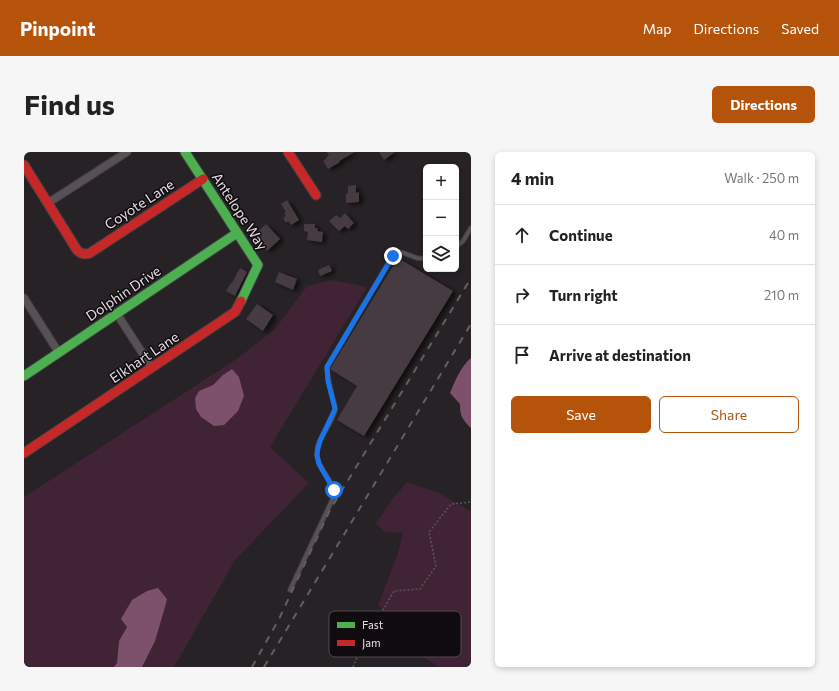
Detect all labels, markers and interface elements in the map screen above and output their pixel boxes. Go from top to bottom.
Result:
text: Pinpoint [20,17,96,40]
text: Map [643,20,672,37]
text: Directions [694,20,759,37]
text: Saved [781,20,819,37]
button: Directions [712,86,815,123]
text: Find us [24,87,115,121]
map controls [423,164,459,272]
button: + [423,164,459,200]
text: 4 min [511,168,554,189]
street label: Antelope Way [209,169,271,253]
text: Walk · 250 m [724,170,799,186]
street label: Coyote Lane [101,175,177,233]
button: − [423,200,459,236]
icon: ahead [511,224,533,246]
text: Continue [549,226,613,244]
text: 40 m [769,227,799,243]
button: layers [423,236,459,272]
route end [384,247,402,265]
street label: Dolphin Drive [82,262,164,324]
icon: right [511,284,533,306]
text: Turn right [549,286,618,304]
text: 210 m [764,287,799,303]
street label: Elkhart Lane [106,328,182,386]
icon: arrive [511,344,533,366]
text: Arrive at destination [549,346,691,364]
button: Save [511,396,651,433]
button: Share [659,396,799,433]
route start [325,481,343,499]
legend [329,611,461,657]
text: Fast [362,618,384,631]
text: Jam [362,636,381,650]

